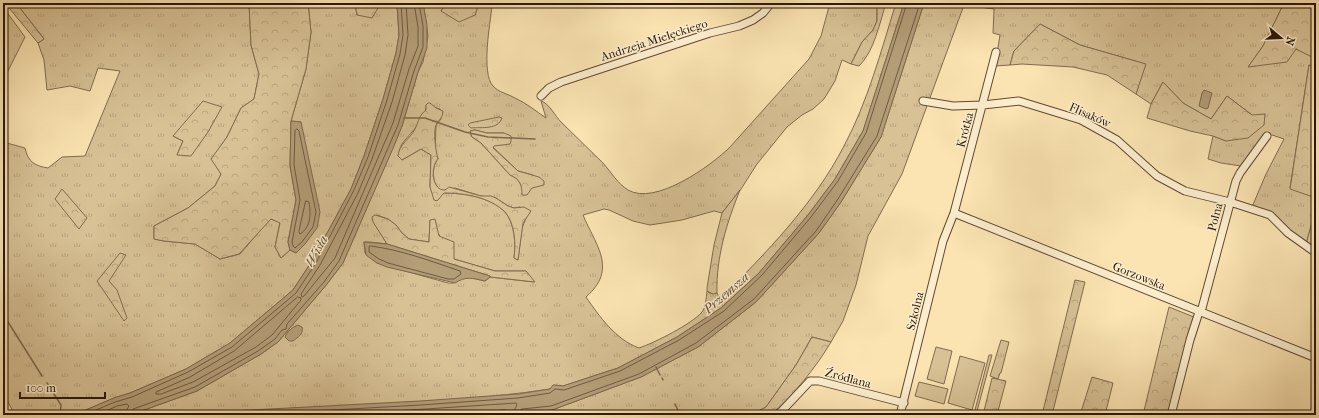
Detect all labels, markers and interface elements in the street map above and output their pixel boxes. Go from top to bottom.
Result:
street label: Andrzeja Mielęckiego [598,16,709,64]
north arrow [1261,18,1301,58]
text: N [1282,35,1297,48]
street label: Flisaków [1067,100,1114,131]
street label: Krótka [954,110,977,149]
street label: Polna [1205,201,1226,233]
water label: Wisła [301,233,331,269]
street label: Gorzowska [1110,259,1168,293]
water label: Przemsza [700,269,752,317]
street label: Szkolna [903,290,927,332]
street label: Źródlana [823,364,873,391]
scale bar [20,374,105,400]
text: 100 m [26,381,56,395]

